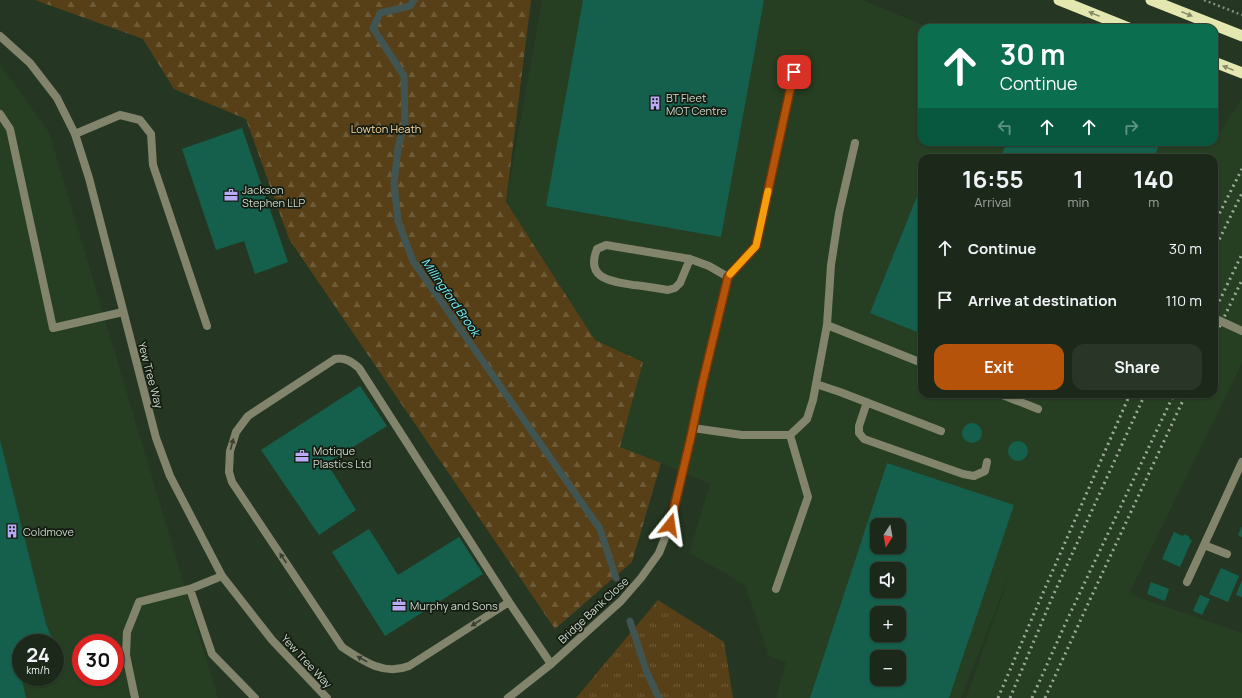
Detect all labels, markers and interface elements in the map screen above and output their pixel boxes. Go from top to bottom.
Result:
one-way arrow [1088,11,1099,17]
one-way arrow [1182,12,1194,18]
text: 30 m [1000,35,1065,73]
icon: ahead [934,40,986,92]
pin [777,55,811,89]
icon: arrive [783,61,805,83]
one-way arrow [1222,64,1234,70]
text: Continue [1000,71,1078,95]
place label: BT Fleet MOT Centre [666,90,727,118]
building icon: BT Fleet MOT Centre [647,95,663,111]
icon: left [994,116,1016,138]
icon: ahead [1036,116,1058,138]
icon: ahead [1078,116,1100,138]
icon: right [1120,116,1142,138]
park label: Lowton Heath [351,121,421,136]
text: 16:55 [962,162,1024,195]
text: 1 [1073,162,1084,195]
text: 140 [1133,162,1174,195]
place label: Jackson Stephen LLP [242,182,306,210]
office icon: Jackson Stephen LLP [223,187,239,203]
text: Arrival [974,193,1011,211]
text: min [1068,193,1089,211]
text: m [1148,193,1159,211]
icon: ahead [934,237,956,259]
text: Continue [968,238,1036,259]
text: 30 m [1169,238,1202,259]
water label: Millingford Brook [418,254,486,341]
icon: arrive [934,289,956,311]
text: Arrive at destination [968,290,1117,311]
text: 110 m [1165,290,1202,311]
street label: Yew Tree Way [135,340,167,410]
button: Exit [934,344,1064,390]
button: Share [1072,344,1202,390]
one-way arrow [230,438,236,450]
place label: Motique Plastics Ltd [313,443,371,471]
office icon: Motique Plastics Ltd [294,448,310,464]
position arrow [649,504,691,546]
north arrow [870,518,906,554]
map controls [870,518,906,686]
building icon: Coldmove [4,523,20,539]
place label: Coldmove [23,524,74,539]
one-way arrow [279,553,287,563]
button: sound [870,562,906,598]
street label: Bridge Bank Close [555,573,632,647]
office icon: Murphy and Sons [391,597,407,613]
place label: Murphy and Sons [410,598,498,613]
button: + [870,606,906,642]
one-way arrow [470,620,482,627]
street label: Yew Tree Way [278,631,336,691]
speed limit sign: 30 [72,634,124,686]
text: 24 [26,641,50,668]
button: − [870,650,906,686]
one-way arrow [356,656,368,663]
text: km/h [26,663,50,677]

